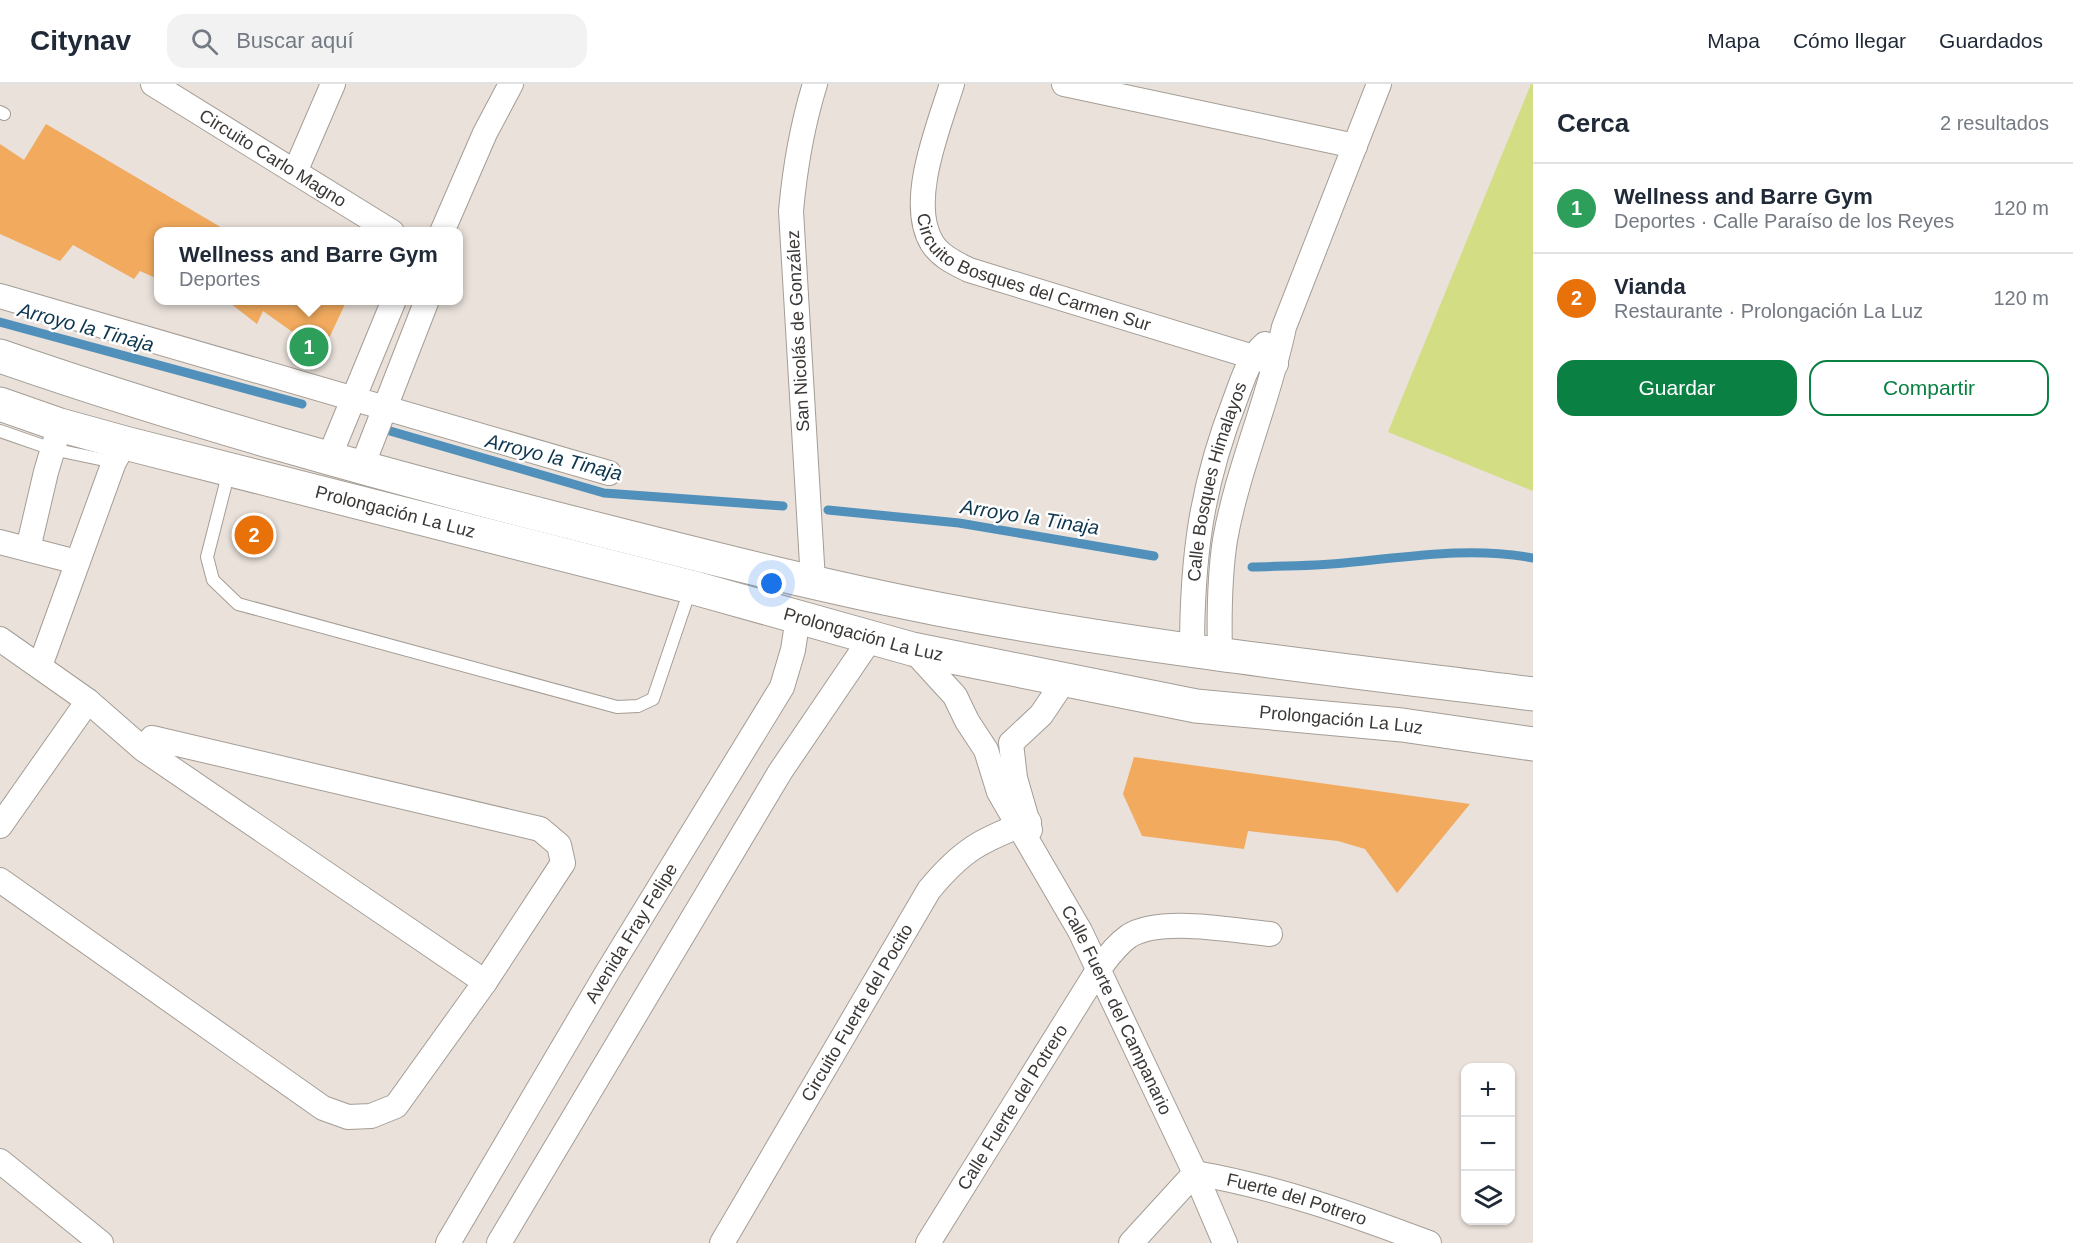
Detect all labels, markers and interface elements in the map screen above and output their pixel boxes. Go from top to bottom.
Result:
search box [167,14,587,68]
text: Citynav [30,25,131,56]
icon: search [188,25,221,58]
text: Buscar aquí [236,28,354,53]
text: Mapa [1707,29,1760,52]
text: Cómo llegar [1793,29,1906,52]
text: Guardados [1939,29,2043,52]
street label: Circuito Carlo Magno [196,105,350,211]
text: Cerca [1557,108,1629,138]
text: 2 resultados [1940,112,2049,134]
text: Wellness and Barre Gym [1614,184,1873,209]
text: 1 [1571,197,1582,219]
text: 120 m [1993,197,2049,219]
text: Deportes · Calle Paraíso de los Reyes [1614,210,1954,232]
street label: Circuito Bosques del Carmen Sur [913,212,1153,335]
popup [154,227,463,305]
street label: San Nicolás de González [783,230,813,432]
text: Wellness and Barre Gym [179,242,438,267]
text: Deportes [179,268,260,290]
text: Vianda [1614,274,1686,299]
text: 2 [1571,287,1582,309]
text: 120 m [1993,287,2049,309]
water label: Arroyo la Tinaja [15,298,156,356]
text: Restaurante · Prolongación La Luz [1614,300,1923,322]
pin: 1 [290,324,328,370]
button: Guardar [1557,360,1797,416]
button: Compartir [1809,360,2049,416]
street label: Calle Bosques Himalayos [1184,379,1251,582]
water label: Arroyo la Tinaja [483,429,625,485]
street label: Prolongación La Luz [313,482,477,542]
water label: Arroyo la Tinaja [958,495,1101,539]
pin: 2 [234,512,274,558]
your location [757,569,786,598]
street label: Prolongación La Luz [782,604,945,665]
street label: Prolongación La Luz [1258,702,1424,738]
street label: Avenida Fray Felipe [581,860,682,1007]
street label: Calle Fuerte del Campanario [1057,902,1176,1118]
street label: Circuito Fuerte del Pocito [797,920,917,1105]
street label: Calle Fuerte del Potrero [954,1021,1072,1194]
map controls [1461,1063,1515,1225]
button: + [1461,1063,1515,1117]
button: − [1461,1117,1515,1171]
street label: Fuerte del Potrero [1225,1169,1370,1229]
button: layers [1461,1171,1515,1225]

